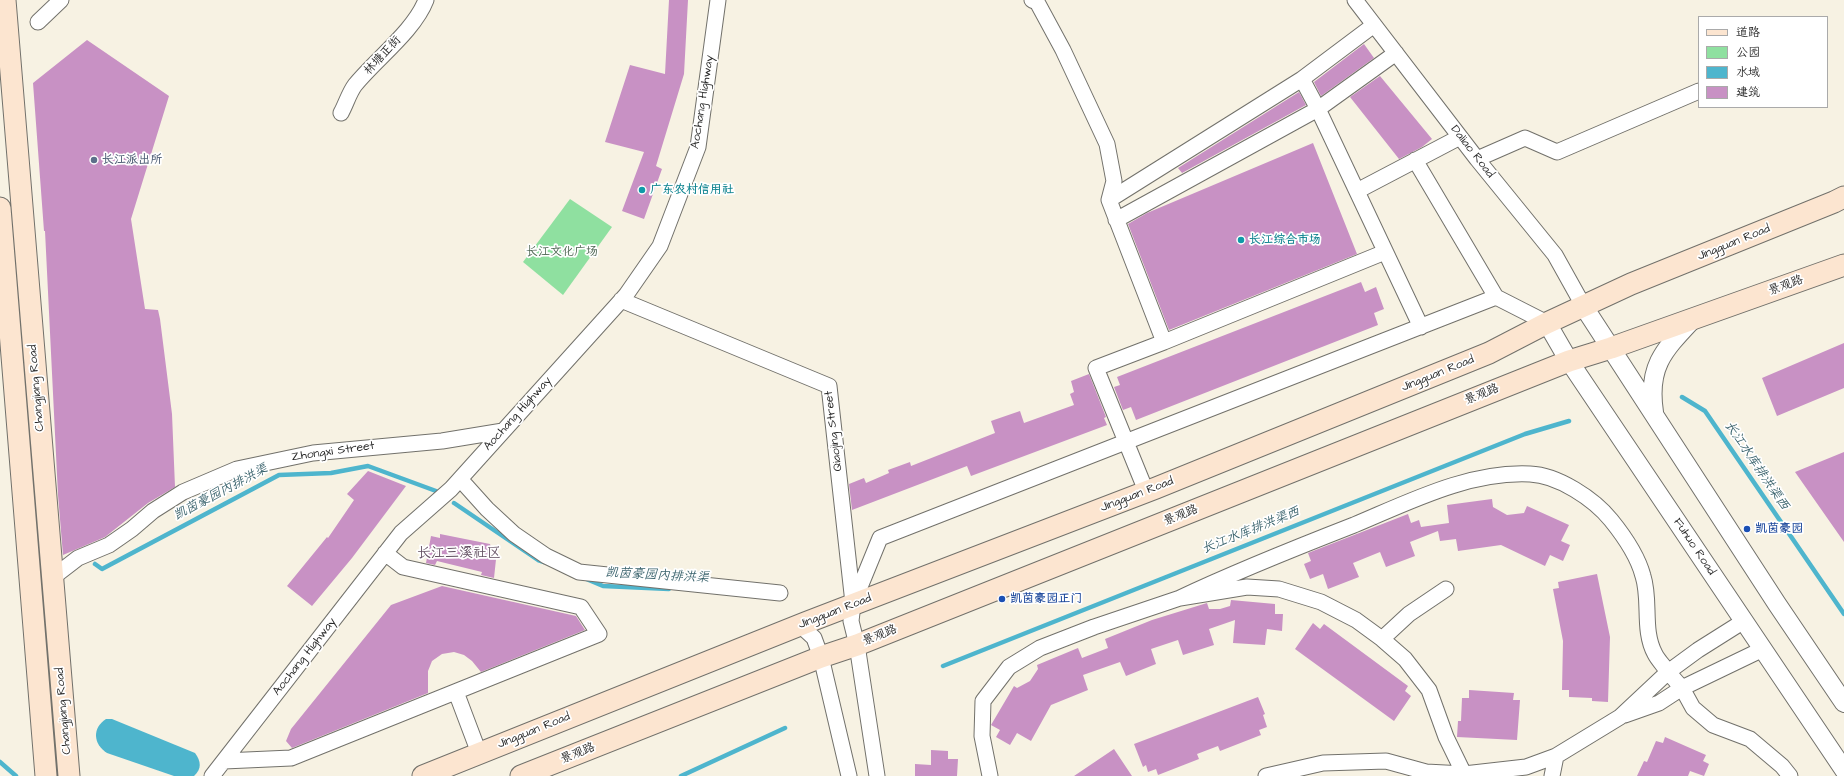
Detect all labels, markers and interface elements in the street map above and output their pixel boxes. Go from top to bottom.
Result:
legend [1698,16,1828,108]
text: 道路 [1736,24,1760,41]
street label: 林塘正街 [361,34,405,78]
text: 公园 [1736,44,1760,61]
street label: Aochang Highway [688,54,718,150]
text: 水域 [1736,64,1760,81]
text: 建筑 [1736,84,1760,101]
street label: Daliao Road [1447,123,1497,181]
place label: 长江派出所 [102,153,162,167]
marker: 长江派出所 [89,155,99,165]
place label: 广东农村信用社 [650,183,734,197]
marker: 广东农村信用社 [637,185,647,195]
street label: Jingguan Road [1696,222,1772,264]
place label: 长江综合市场 [1249,233,1321,247]
marker: 长江综合市场 [1236,235,1246,245]
park label: 长江文化广场 [526,245,598,259]
street label: 景观路 [1767,273,1805,299]
street label: Changjiang Road [26,344,48,432]
street label: Jingguan Road [1400,353,1476,395]
street label: Aochang Highway [481,374,555,454]
street label: 景观路 [1463,382,1501,408]
street label: Qiaojing Street [822,390,846,472]
water label: 长江水库排洪渠西 [1720,419,1792,513]
street label: Zhongxi Street [291,439,375,465]
water label: 凯茵豪园内排洪渠 [171,462,271,524]
street label: Jingguan Road [1098,474,1176,516]
street label: 景观路 [1162,503,1200,529]
water label: 长江水库排洪渠西 [1200,504,1302,558]
street label: Fuhuo Road [1670,516,1718,578]
place label: 凯茵豪园 [1755,522,1803,536]
marker: 凯茵豪园 [1742,524,1752,534]
district label: 长江三溪社区 [417,546,501,562]
water label: 凯茵豪园内排洪渠 [605,565,709,587]
street label: Jingguan Road [796,591,874,633]
place label: 凯茵豪园正门 [1010,592,1082,606]
marker: 凯茵豪园正门 [997,594,1007,604]
street label: Aochang Highway [270,615,340,699]
street label: 景观路 [861,623,899,649]
street label: Changjiang Road [53,667,75,755]
street label: Jingguan Road [496,710,572,752]
street label: 景观路 [559,741,597,767]

